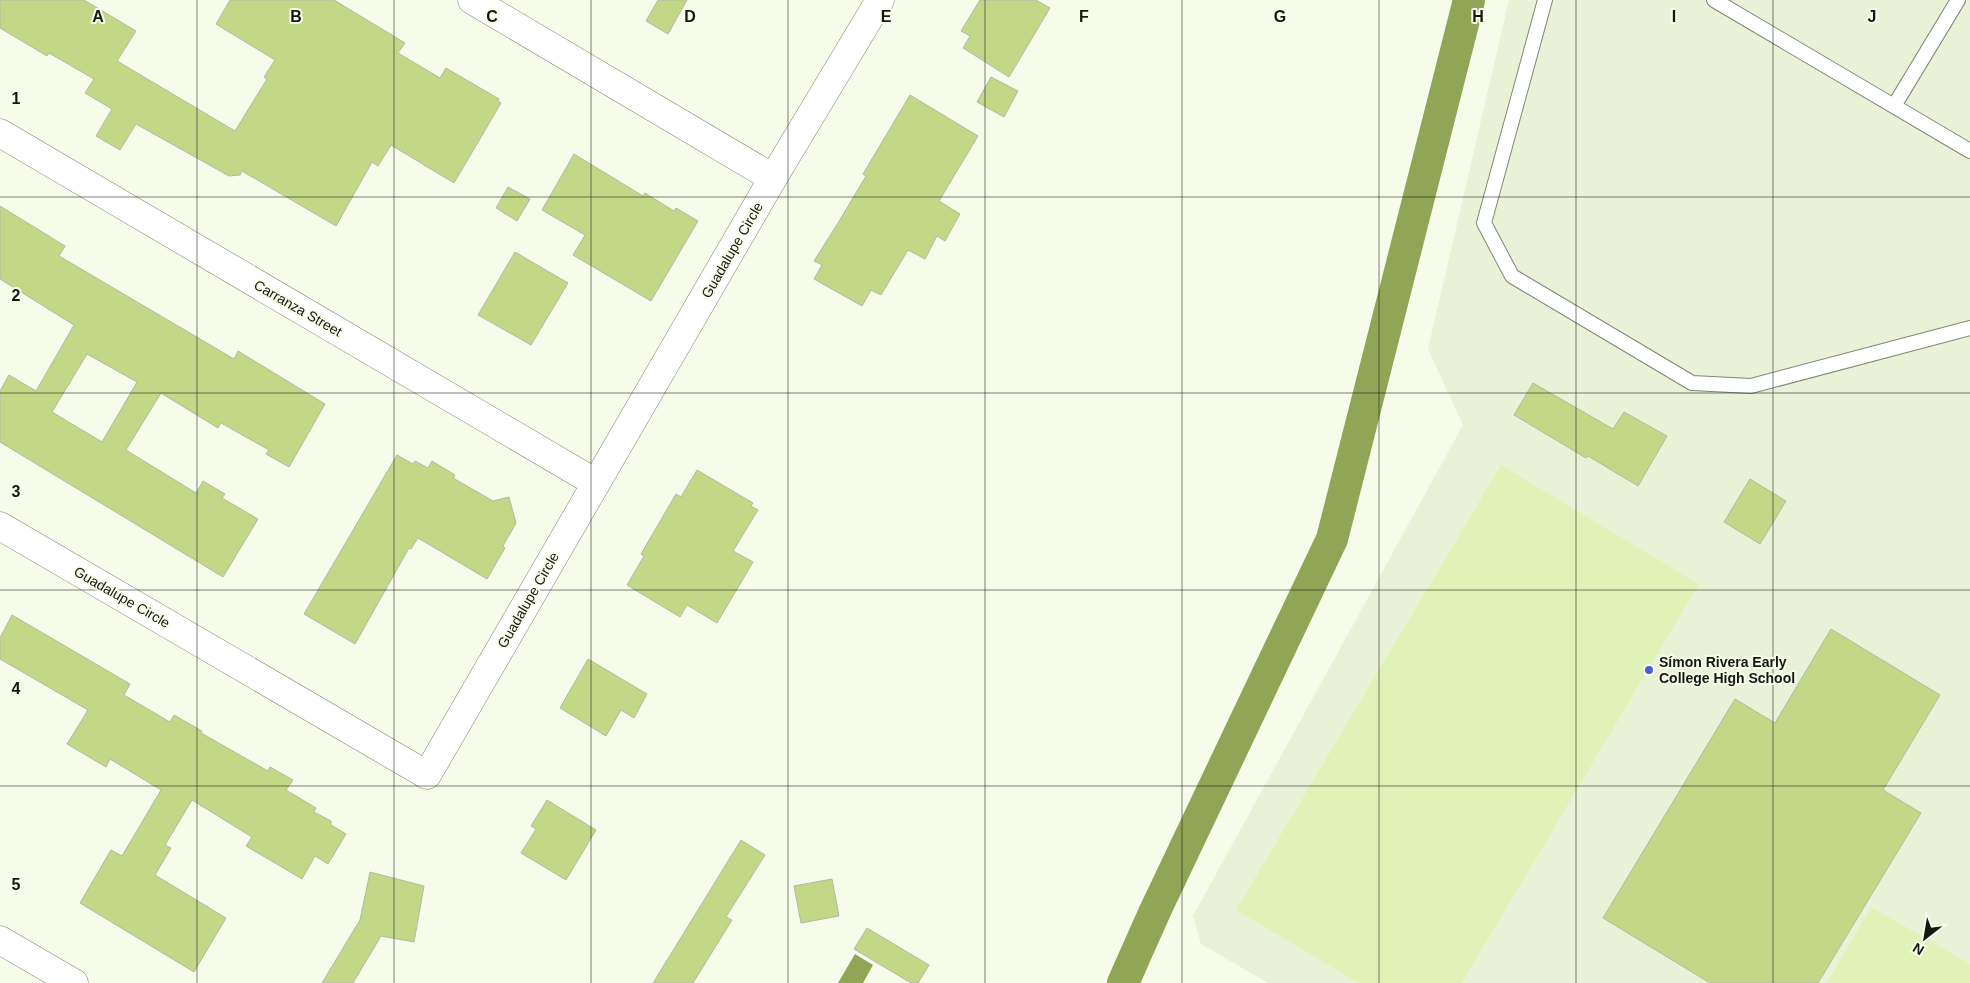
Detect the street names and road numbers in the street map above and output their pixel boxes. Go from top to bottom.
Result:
street label: Guadalupe Circle [698,199,766,301]
street label: Carranza Street [251,276,345,340]
street label: Guadalupe Circle [494,549,562,651]
street label: Guadalupe Circle [71,563,173,631]

